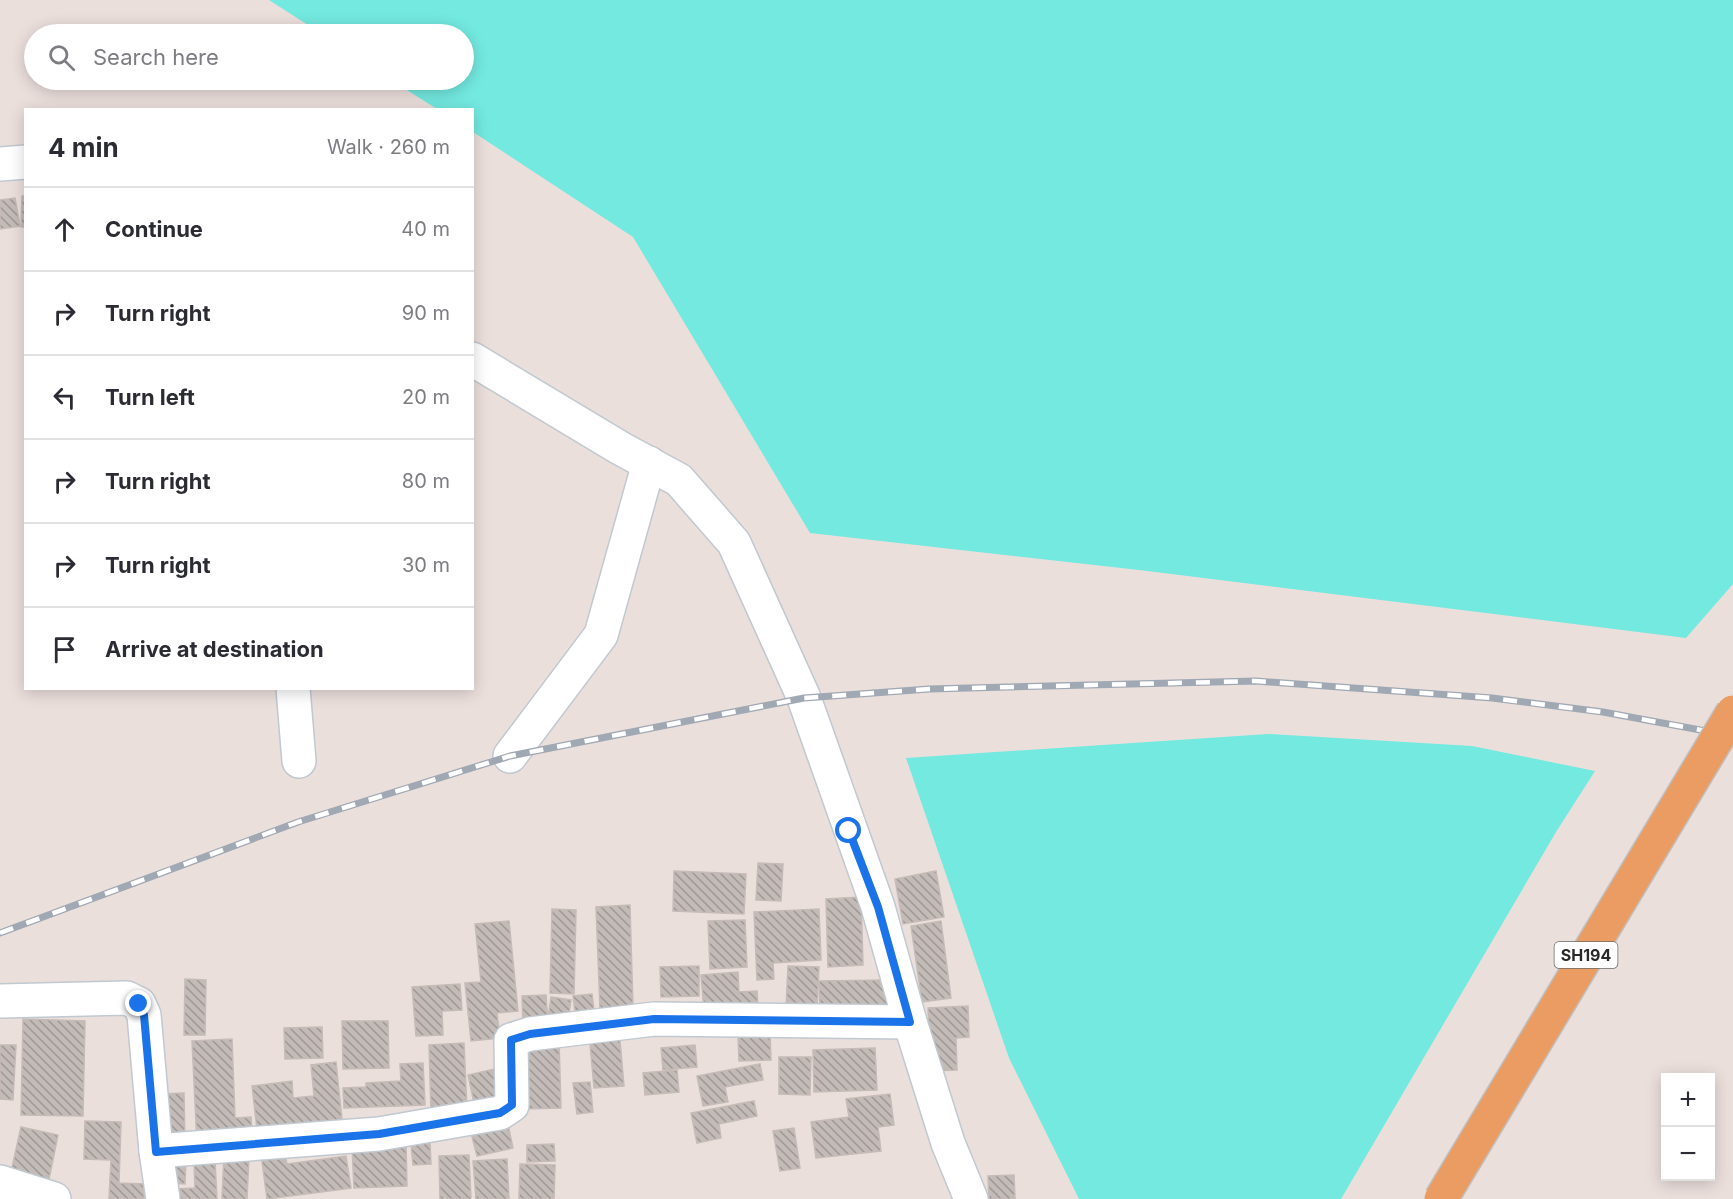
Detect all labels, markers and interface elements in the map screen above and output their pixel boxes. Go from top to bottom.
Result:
search box [24,24,474,90]
icon: search [45,41,78,74]
text: Search here [93,44,219,70]
text: 4 min [48,132,119,163]
text: Walk · 260 m [327,135,450,159]
icon: ahead [48,213,81,246]
text: Continue [105,216,203,242]
text: 40 m [401,217,450,241]
icon: right [48,297,81,330]
text: Turn right [105,300,211,326]
text: 90 m [402,301,450,325]
icon: left [48,381,81,414]
text: Turn left [105,384,195,410]
text: 20 m [402,385,450,409]
icon: right [48,465,81,498]
text: Turn right [105,468,211,494]
text: 80 m [402,469,450,493]
icon: right [48,549,81,582]
text: Turn right [105,552,211,578]
text: 30 m [402,553,450,577]
icon: arrive [48,633,81,666]
text: Arrive at destination [105,636,324,662]
route start [835,817,861,843]
road number: SH194 [1554,942,1618,968]
route end [125,990,151,1016]
map controls [1661,1073,1715,1181]
button: + [1661,1073,1715,1127]
button: − [1661,1127,1715,1181]

